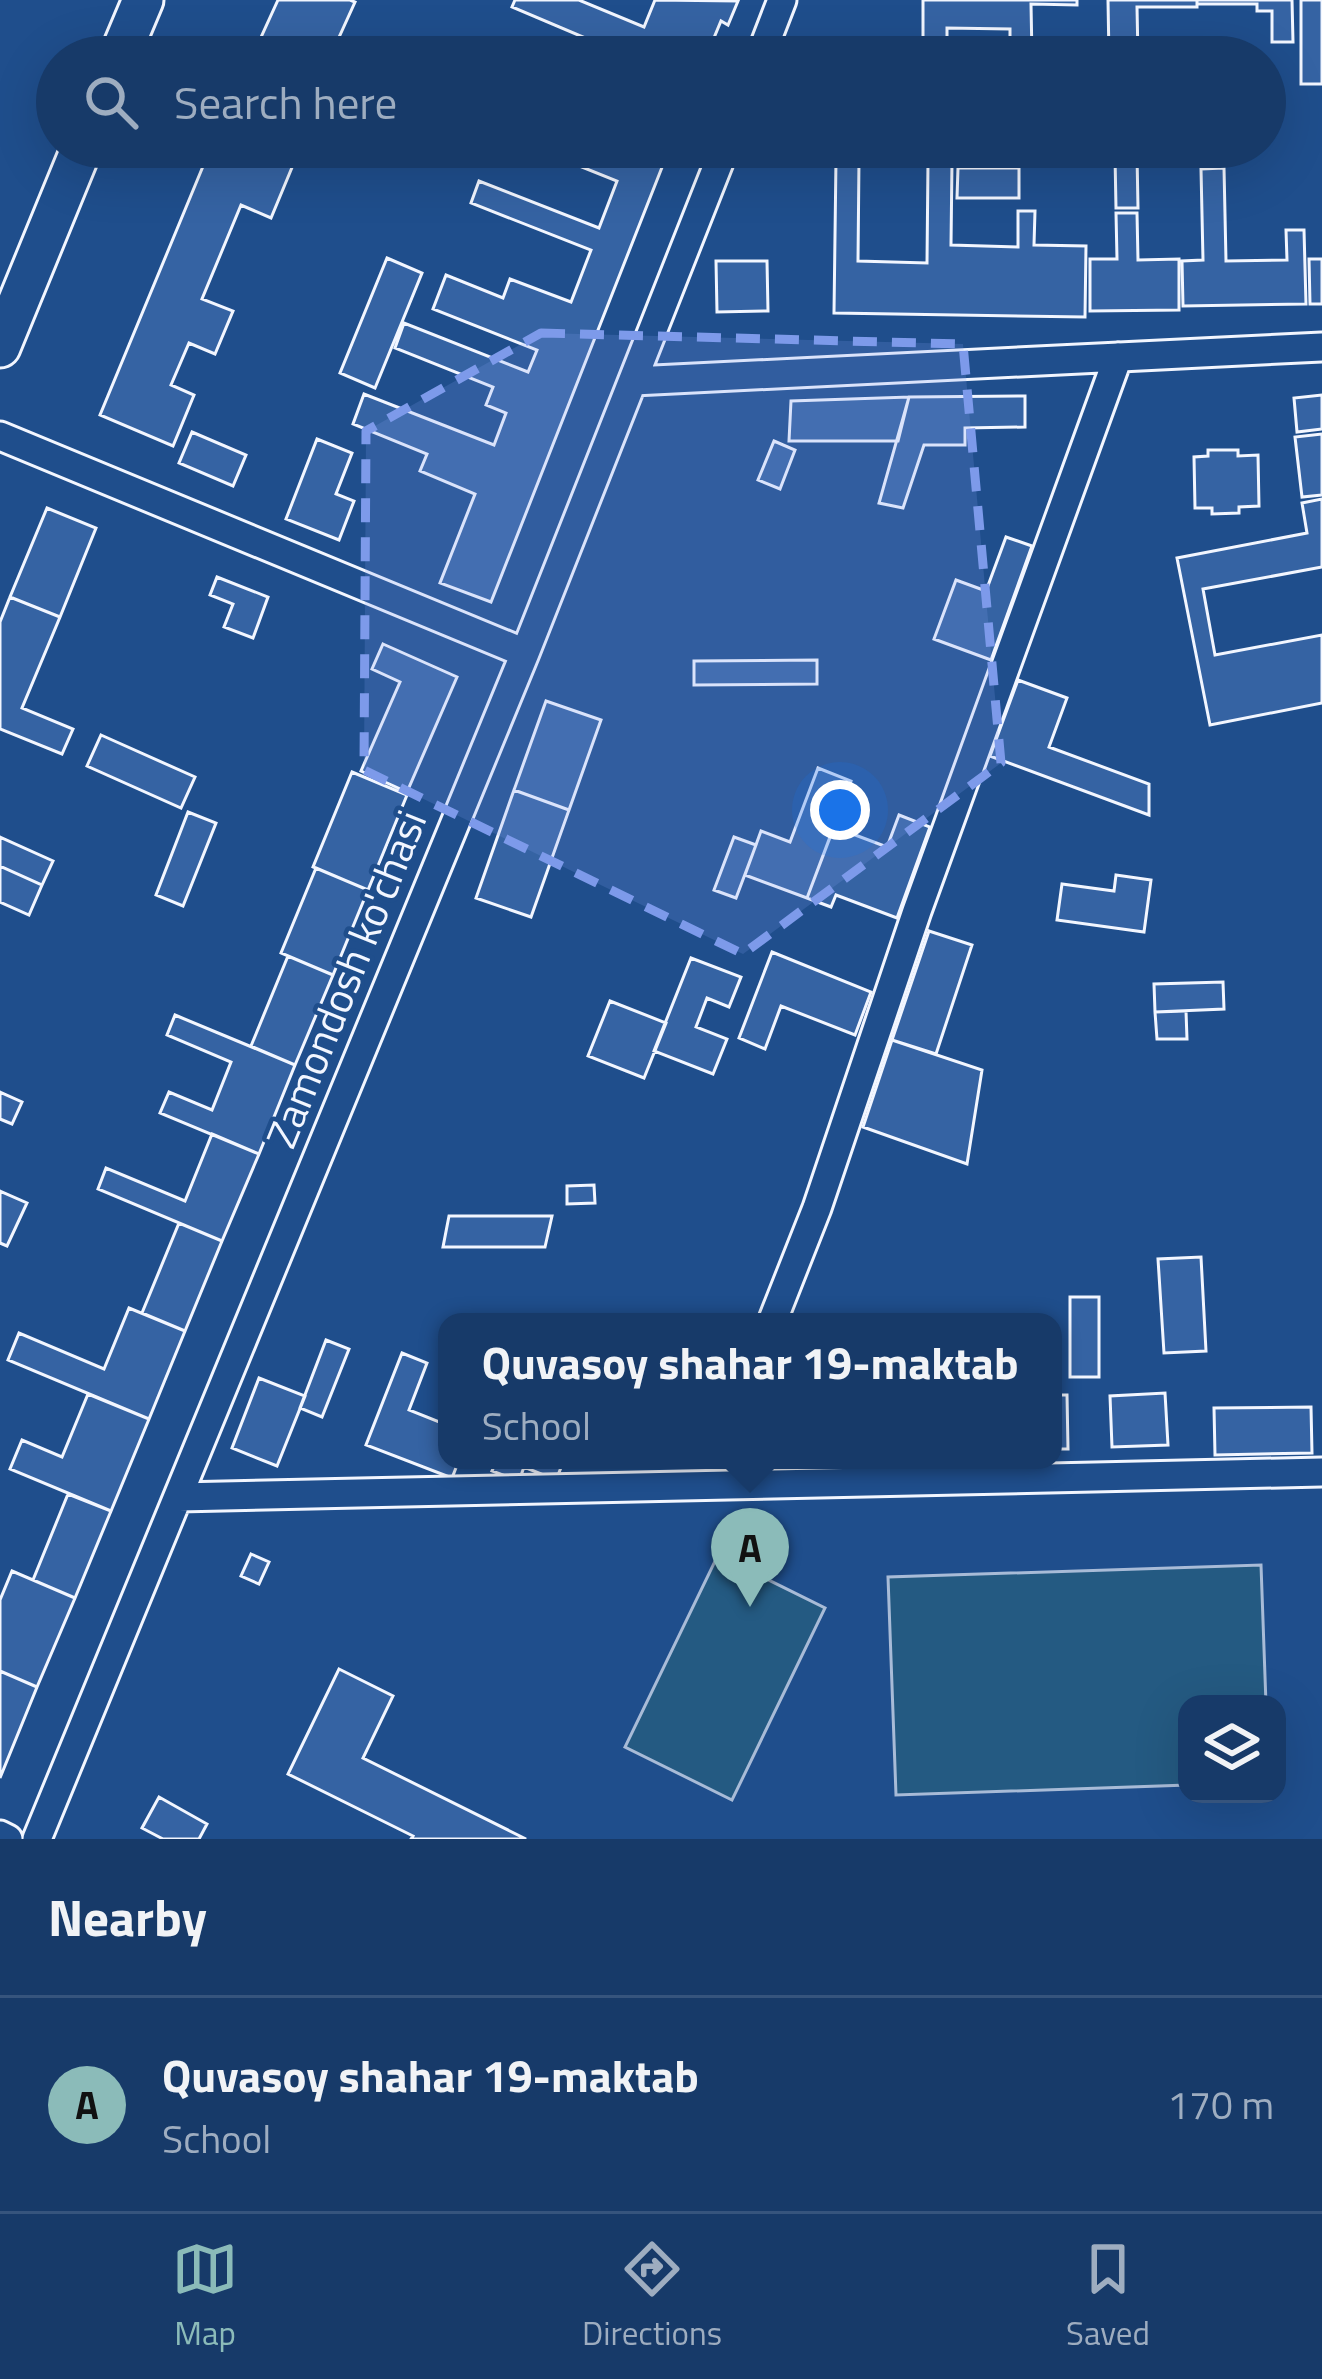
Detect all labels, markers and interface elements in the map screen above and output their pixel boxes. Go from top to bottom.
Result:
search box [36,36,1286,168]
text: Search here [174,68,397,136]
icon: search [78,69,144,135]
your location [810,780,870,840]
street label: Zamondosh ko'chasi [248,800,442,1157]
popup [438,1313,1062,1469]
text: Quvasoy shahar 19-maktab [482,1328,1018,1396]
text: School [482,1396,591,1455]
pin: A [711,1508,789,1607]
map controls [1178,1695,1286,1803]
button: layers [1178,1695,1286,1803]
text: Nearby [48,1878,207,1956]
text: Quvasoy shahar 19-maktab [162,2041,699,2109]
text: A [75,2075,99,2134]
text: 170 m [1167,2075,1274,2134]
text: School [162,2109,271,2168]
tab: Map [172,2236,238,2358]
tab: Directions [582,2236,722,2358]
tab: Saved [1066,2236,1150,2358]

